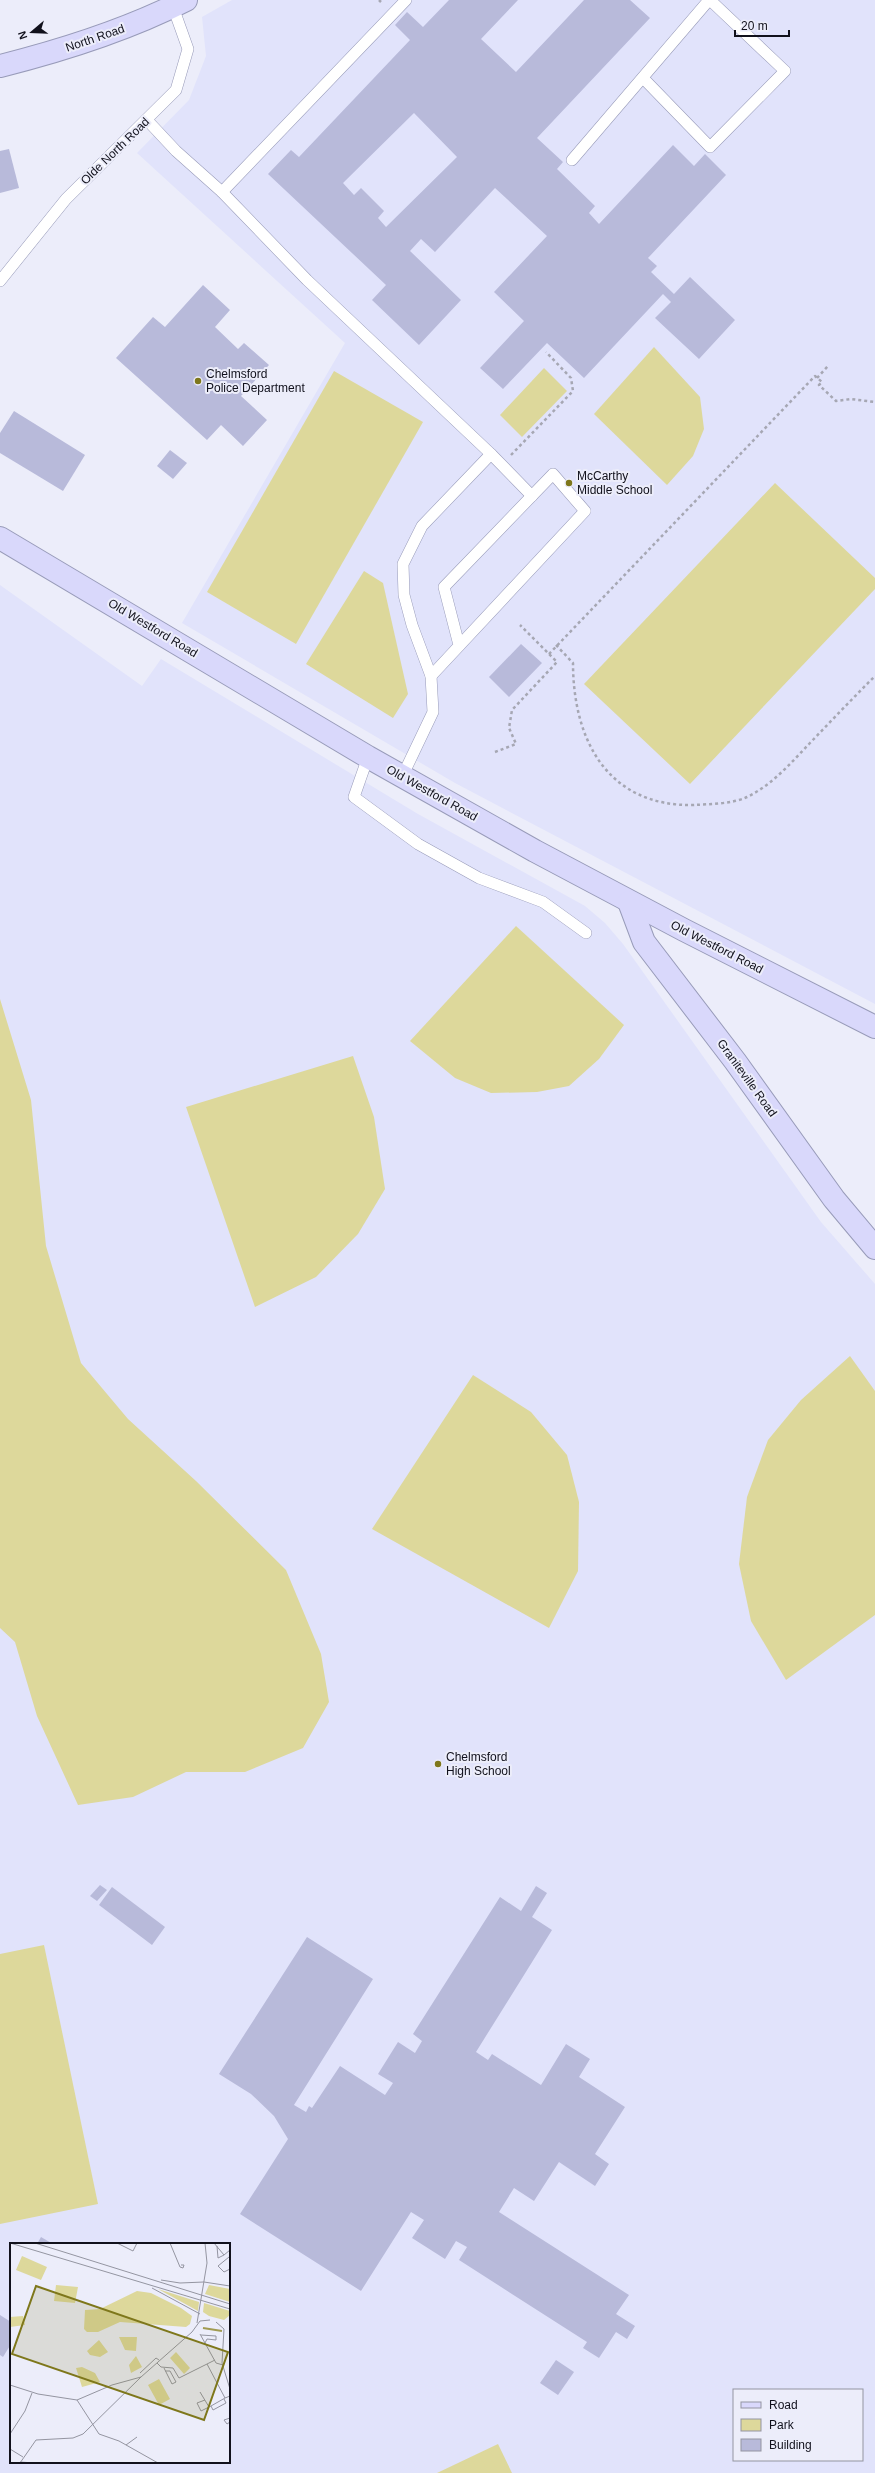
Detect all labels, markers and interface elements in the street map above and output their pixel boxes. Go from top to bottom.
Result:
north arrow [12,12,52,52]
scale bar [735,12,789,38]
text: 20 m [741,19,768,33]
street label: North Road [64,21,126,55]
text: N [16,29,30,41]
street label: Olde North Road [78,115,152,187]
place label: Chelmsford Police Department [206,367,305,395]
marker: Chelmsford Police Department [193,376,203,386]
place label: McCarthy Middle School [577,469,652,497]
marker: McCarthy Middle School [564,478,574,488]
street label: Old Westford Road [106,596,200,660]
street label: Old Westford Road [384,762,480,824]
street label: Old Westford Road [668,918,766,976]
street label: Graniteville Road [714,1037,780,1119]
place label: Chelmsford High School [446,1750,511,1778]
marker: Chelmsford High School [433,1759,443,1769]
inset map [10,2243,230,2463]
legend [733,2389,863,2461]
text: Road [769,2398,798,2412]
text: Park [769,2418,795,2432]
text: Building [769,2438,812,2452]

